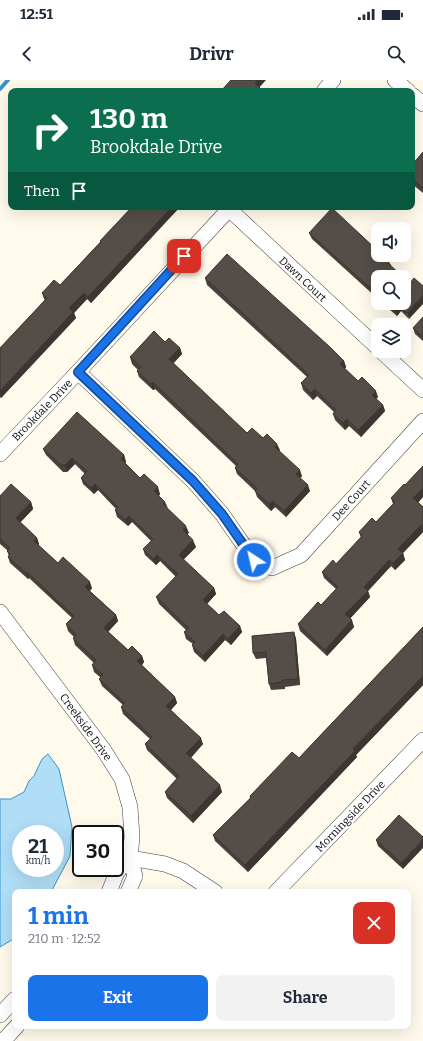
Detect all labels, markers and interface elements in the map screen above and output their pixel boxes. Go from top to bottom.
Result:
text: 12:51 [20,5,53,23]
icon: back [16,43,38,65]
text: Drivr [189,43,234,65]
icon: search [385,43,407,65]
text: 130 m [90,102,168,135]
icon: right [24,104,76,156]
text: Brookdale Drive [90,136,222,158]
icon: arrive [68,180,90,202]
text: Then [24,182,60,200]
map controls [371,222,411,358]
button: sound [371,222,411,262]
pin [167,239,201,273]
icon: arrive [173,245,195,267]
street label: Dawn Court [276,254,329,305]
button: search [371,270,411,310]
button: layers [371,318,411,358]
street label: Brookdale Drive [10,377,75,444]
street label: Dee Court [330,477,373,524]
position arrow [233,539,275,581]
street label: Creekside Drive [57,691,114,763]
street label: Morningside Drive [313,778,388,855]
speed limit sign: 30 [72,825,124,877]
text: 21 [28,834,48,858]
text: km/h [26,855,50,867]
text: 1 min [28,902,89,930]
button: close [353,902,395,944]
text: 210 m · 12:52 [28,931,101,946]
button: Exit [28,975,208,1021]
button: Share [216,975,395,1021]

